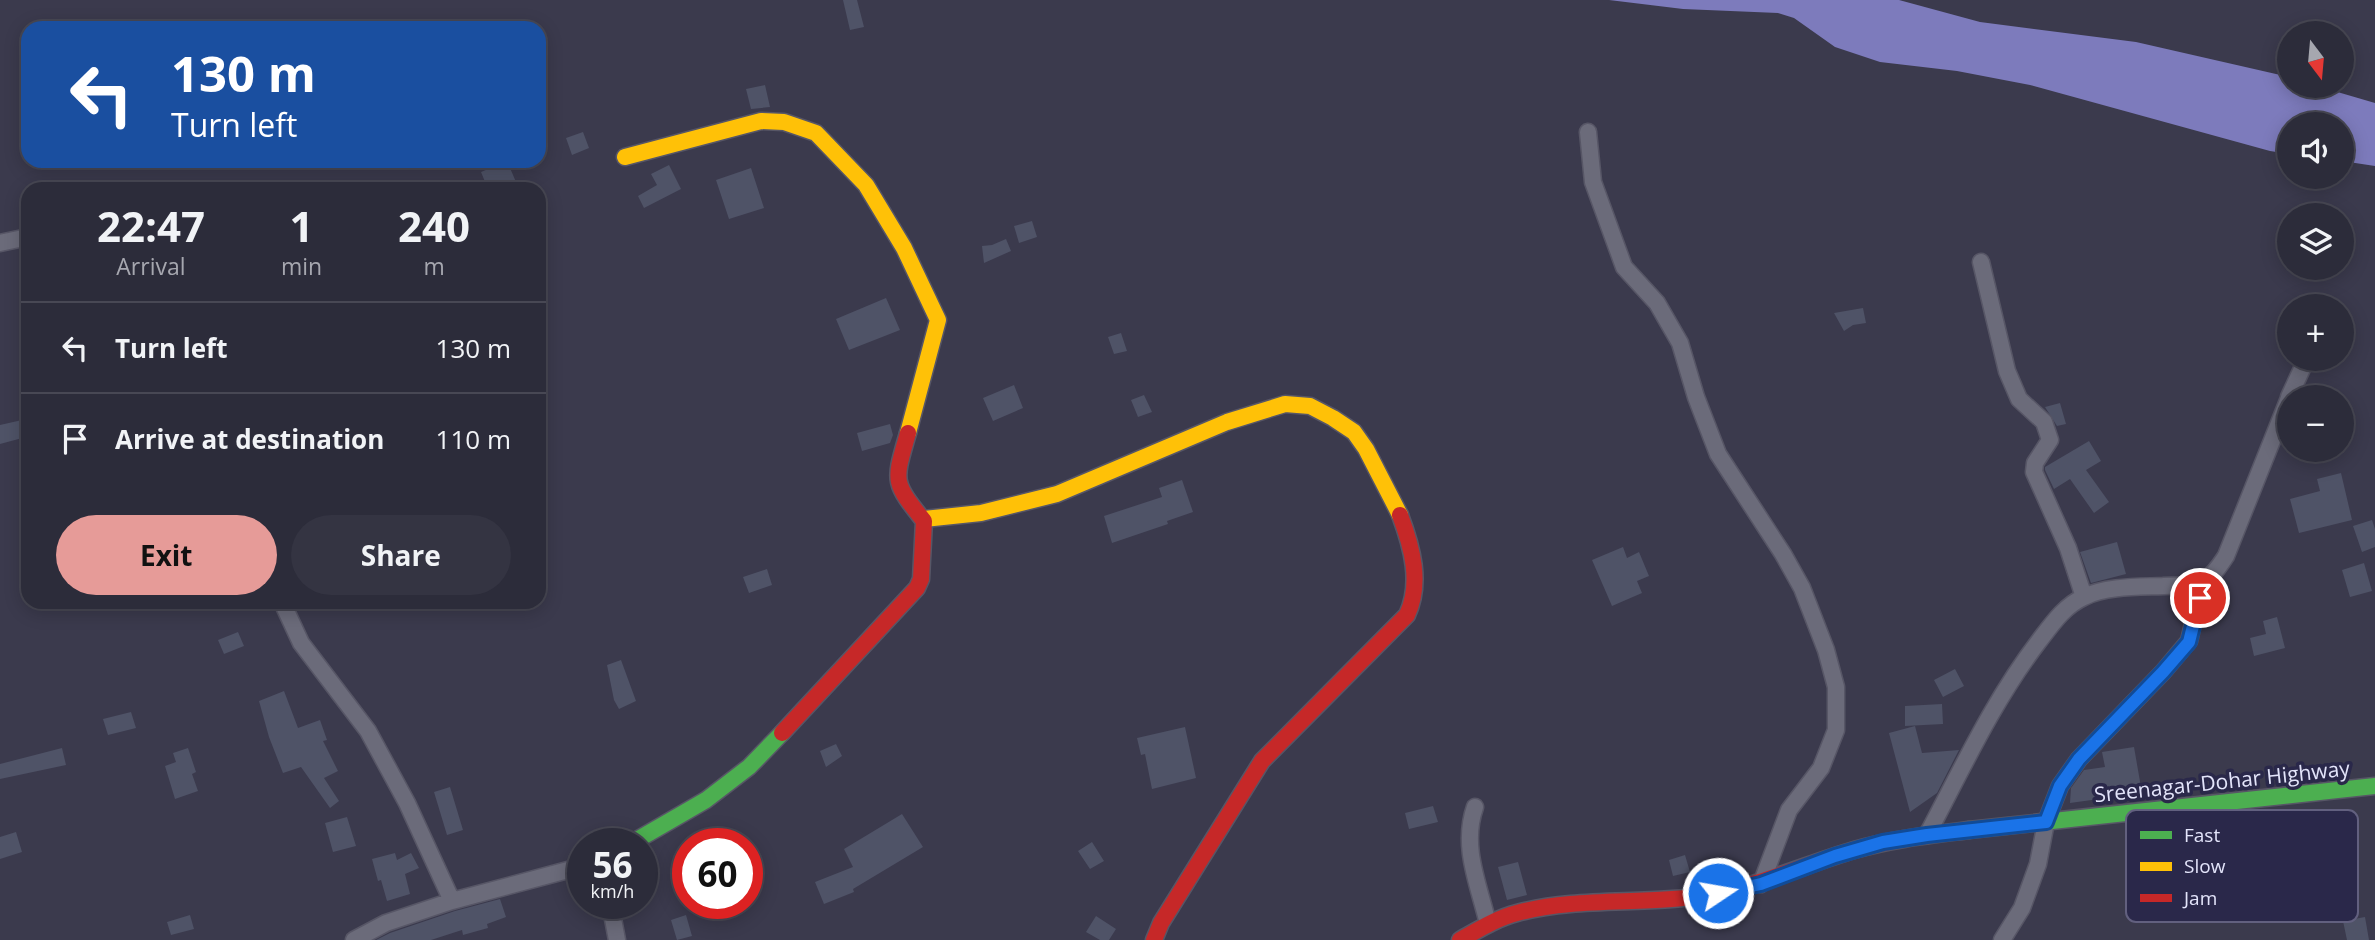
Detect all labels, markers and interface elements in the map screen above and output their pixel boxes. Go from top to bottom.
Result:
north arrow [2277,21,2354,98]
map controls [2277,21,2354,462]
text: 130 m [171,40,316,106]
icon: left [56,49,147,140]
text: Turn left [171,103,297,146]
button: sound [2277,112,2354,189]
text: 22:47 [97,197,205,254]
text: 1 [289,197,314,254]
text: 240 [398,197,470,254]
button: layers [2277,203,2354,280]
text: Arrival [116,250,186,282]
text: min [281,250,322,282]
text: m [423,250,445,282]
button: + [2277,294,2354,371]
icon: left [56,329,94,367]
text: Turn left [115,330,227,366]
text: 130 m [436,330,511,366]
button: − [2277,385,2354,462]
icon: arrive [56,420,94,458]
text: Arrive at destination [115,421,384,457]
text: 110 m [436,421,511,457]
button: Exit [56,515,277,595]
button: Share [291,515,511,595]
pin [2170,568,2230,628]
icon: arrive [2181,579,2219,617]
street label: Sreenagar-Dohar Highway [2093,754,2351,808]
legend [2126,810,2358,922]
text: Fast [2184,822,2220,848]
speed limit sign: 60 [672,828,763,919]
text: 56 [592,841,633,888]
text: Slow [2184,853,2226,879]
position arrow [1681,856,1755,930]
text: km/h [591,879,634,903]
text: Jam [2182,885,2217,911]

